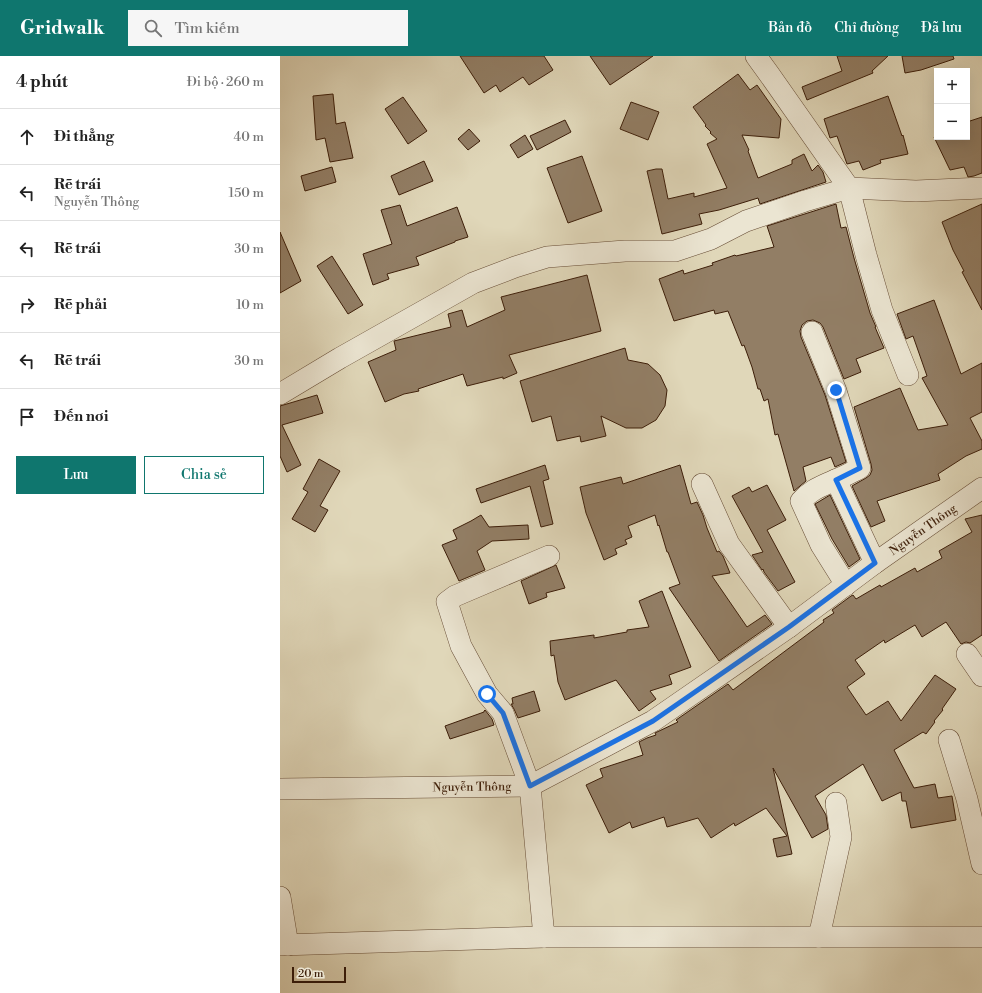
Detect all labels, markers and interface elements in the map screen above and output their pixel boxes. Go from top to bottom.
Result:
search box [128,10,408,46]
text: Gridwalk [20,16,104,40]
icon: search [142,17,164,39]
text: Tìm kiếm [174,19,240,38]
text: Bản đồ [768,19,812,37]
text: Chỉ đường [834,19,899,37]
text: Đã lưu [921,19,962,37]
map controls [934,68,970,140]
button: + [934,68,970,104]
text: 4 phút [16,71,68,93]
text: Đi bộ · 260 m [187,74,264,90]
button: − [934,104,970,140]
icon: ahead [16,126,38,148]
text: Đi thẳng [54,127,114,146]
text: 40 m [234,129,264,145]
text: Rẽ trái [54,175,101,194]
icon: left [16,182,38,204]
text: 150 m [229,185,264,201]
text: Nguyễn Thông [54,194,139,210]
icon: left [16,238,38,260]
text: Rẽ trái [54,239,101,258]
text: 30 m [234,241,264,257]
icon: right [16,294,38,316]
text: Rẽ phải [54,295,107,314]
text: 10 m [236,297,264,313]
icon: left [16,350,38,372]
text: Rẽ trái [54,351,101,370]
text: 30 m [234,353,264,369]
route end [827,381,845,399]
icon: arrive [16,406,38,428]
text: Đến nơi [54,407,108,426]
button: Lưu [16,456,136,494]
button: Chia sẻ [144,456,264,494]
street label: Nguyễn Thông [886,501,960,559]
route start [478,685,496,703]
street label: Nguyễn Thông [432,779,512,795]
scale bar [292,965,346,984]
text: 20 m [298,967,323,981]

